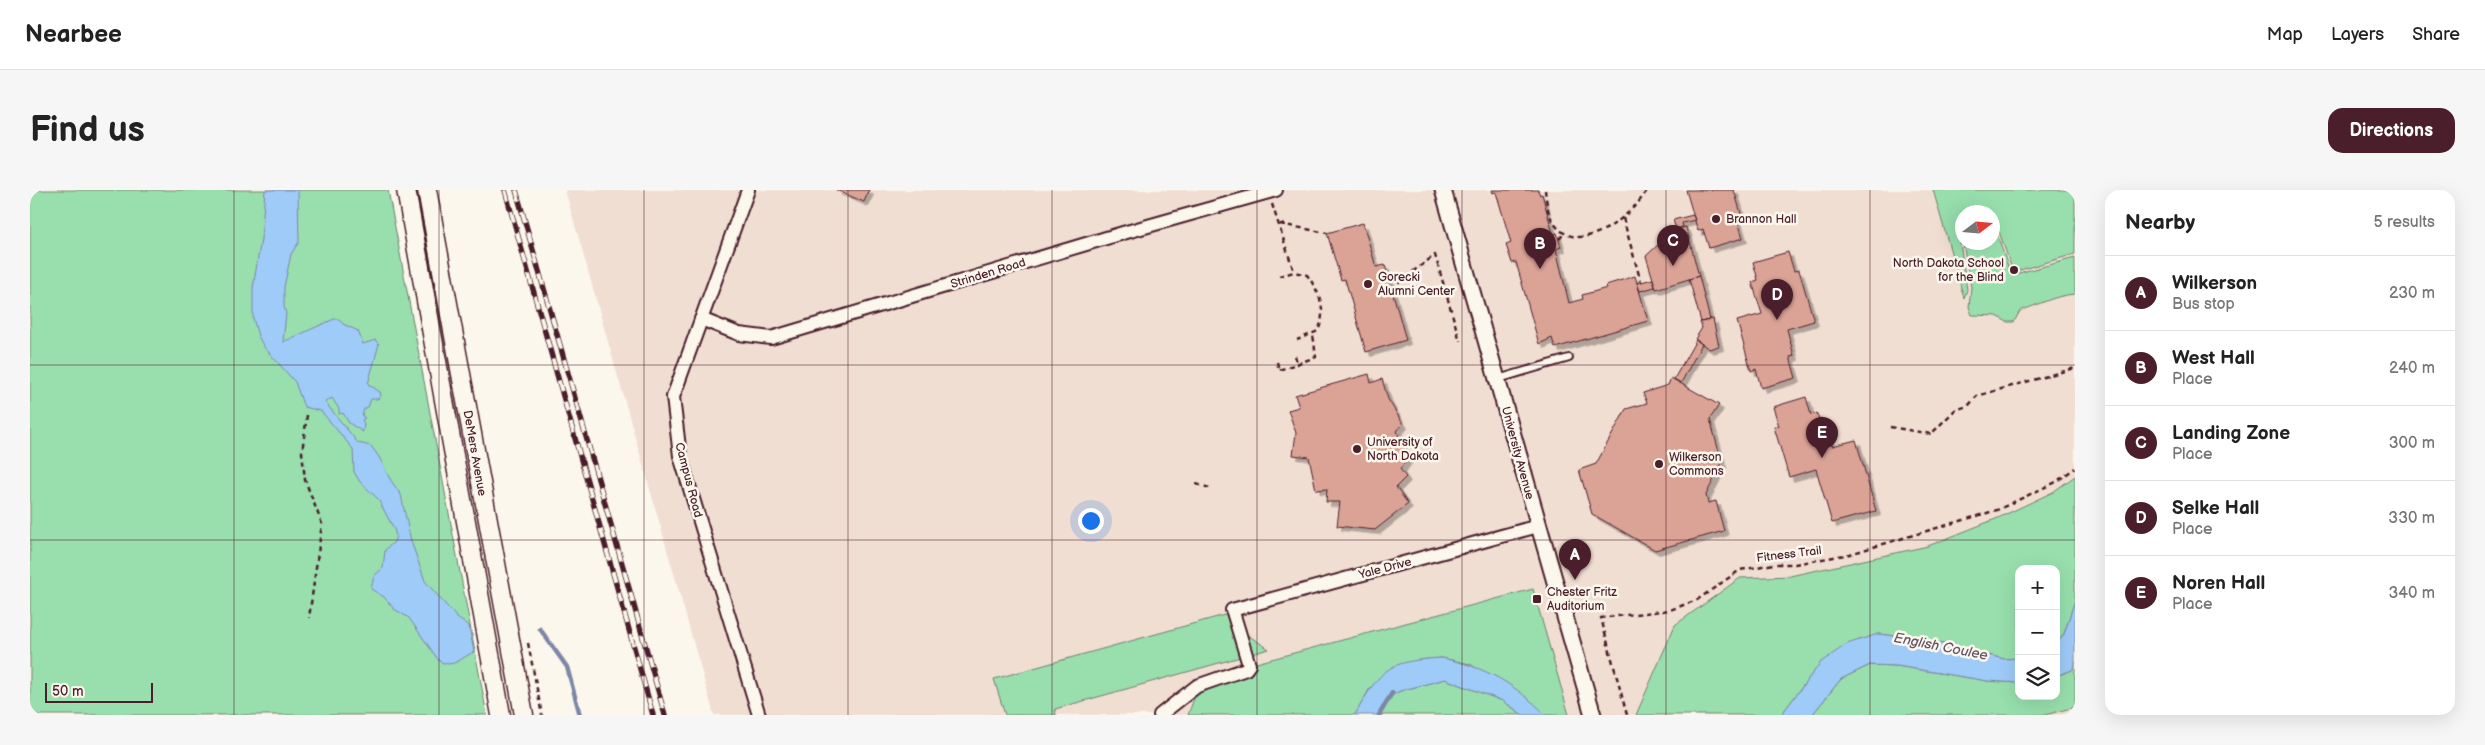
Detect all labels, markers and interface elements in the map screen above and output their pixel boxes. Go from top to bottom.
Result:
text: Nearbee [25,20,122,49]
text: Map [2267,24,2303,45]
text: Layers [2331,24,2384,45]
text: Share [2412,24,2460,45]
button: Directions [2328,108,2455,153]
text: Find us [30,109,145,152]
north arrow [1955,205,2000,250]
text: Nearby [2125,210,2195,235]
place label: Brannon Hall [1726,212,1796,227]
marker: Brannon Hall [1710,213,1722,225]
text: 5 results [2373,213,2435,232]
pin: C [1657,225,1689,266]
pin: B [1524,228,1556,269]
street label: Strinden Road [949,255,1028,292]
place label: North Dakota School for the Blind [1893,256,2004,285]
marker: North Dakota School for the Blind [2008,264,2020,276]
place label: Gorecki Alumni Center [1378,270,1455,299]
text: Wilkerson [2172,272,2257,295]
marker: Gorecki Alumni Center [1362,278,1374,290]
pin: D [1761,279,1793,320]
text: A [2136,284,2146,303]
text: 230 m [2389,284,2435,303]
text: Bus stop [2172,295,2235,314]
text: West Hall [2172,347,2255,370]
text: B [2135,359,2147,378]
text: 240 m [2389,359,2435,378]
text: Place [2172,370,2213,389]
street label: University Avenue [1498,405,1537,501]
street label: DeMers Avenue [460,409,489,497]
pin: E [1806,417,1838,458]
text: Landing Zone [2172,422,2290,445]
text: C [2135,434,2147,453]
text: 300 m [2389,434,2435,453]
place label: University of North Dakota [1367,435,1439,464]
street label: Campus Road [671,441,706,519]
marker: University of North Dakota [1351,443,1363,455]
text: Place [2172,445,2213,464]
place label: Wilkerson Commons [1669,450,1724,479]
marker: Wilkerson Commons [1653,458,1665,470]
text: Selke Hall [2172,497,2259,520]
your location [1078,508,1104,534]
text: D [2135,509,2147,528]
text: 330 m [2388,509,2435,528]
text: Place [2172,520,2213,539]
pin: A [1559,539,1591,580]
street label: Fitness Trail [1756,543,1822,566]
street label: Yale Drive [1356,554,1413,583]
map controls [2015,565,2060,700]
button: + [2015,565,2060,610]
text: Noren Hall [2172,572,2265,595]
text: E [2136,584,2146,603]
text: 340 m [2388,584,2435,603]
place label: Chester Fritz Auditorium [1547,585,1617,614]
marker: Chester Fritz Auditorium [1531,593,1543,605]
text: Place [2172,595,2213,614]
button: − [2015,610,2060,655]
water label: English Coulee [1893,629,1989,664]
button: layers [2015,655,2060,700]
scale bar [45,680,152,703]
text: 50 m [52,683,84,700]

